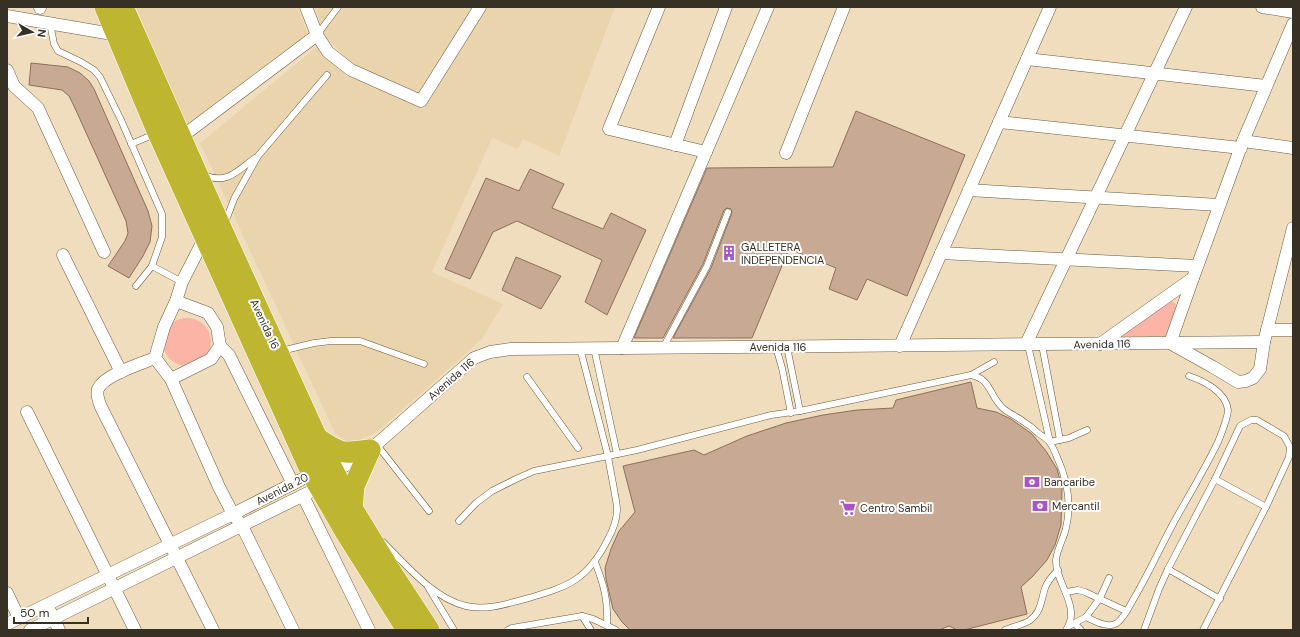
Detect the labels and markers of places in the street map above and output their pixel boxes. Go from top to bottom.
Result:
place label: GALLETERA INDEPENDENCIA [741,240,824,267]
building icon: GALLETERA INDEPENDENCIA [720,244,738,262]
bank icon: Bancaribe [1023,473,1041,491]
place label: Bancaribe [1044,475,1095,489]
bank icon: Mercantil [1031,497,1049,515]
supermarket icon: Centro Sambil [839,499,857,517]
place label: Mercantil [1052,499,1099,513]
place label: Centro Sambil [860,501,932,515]

